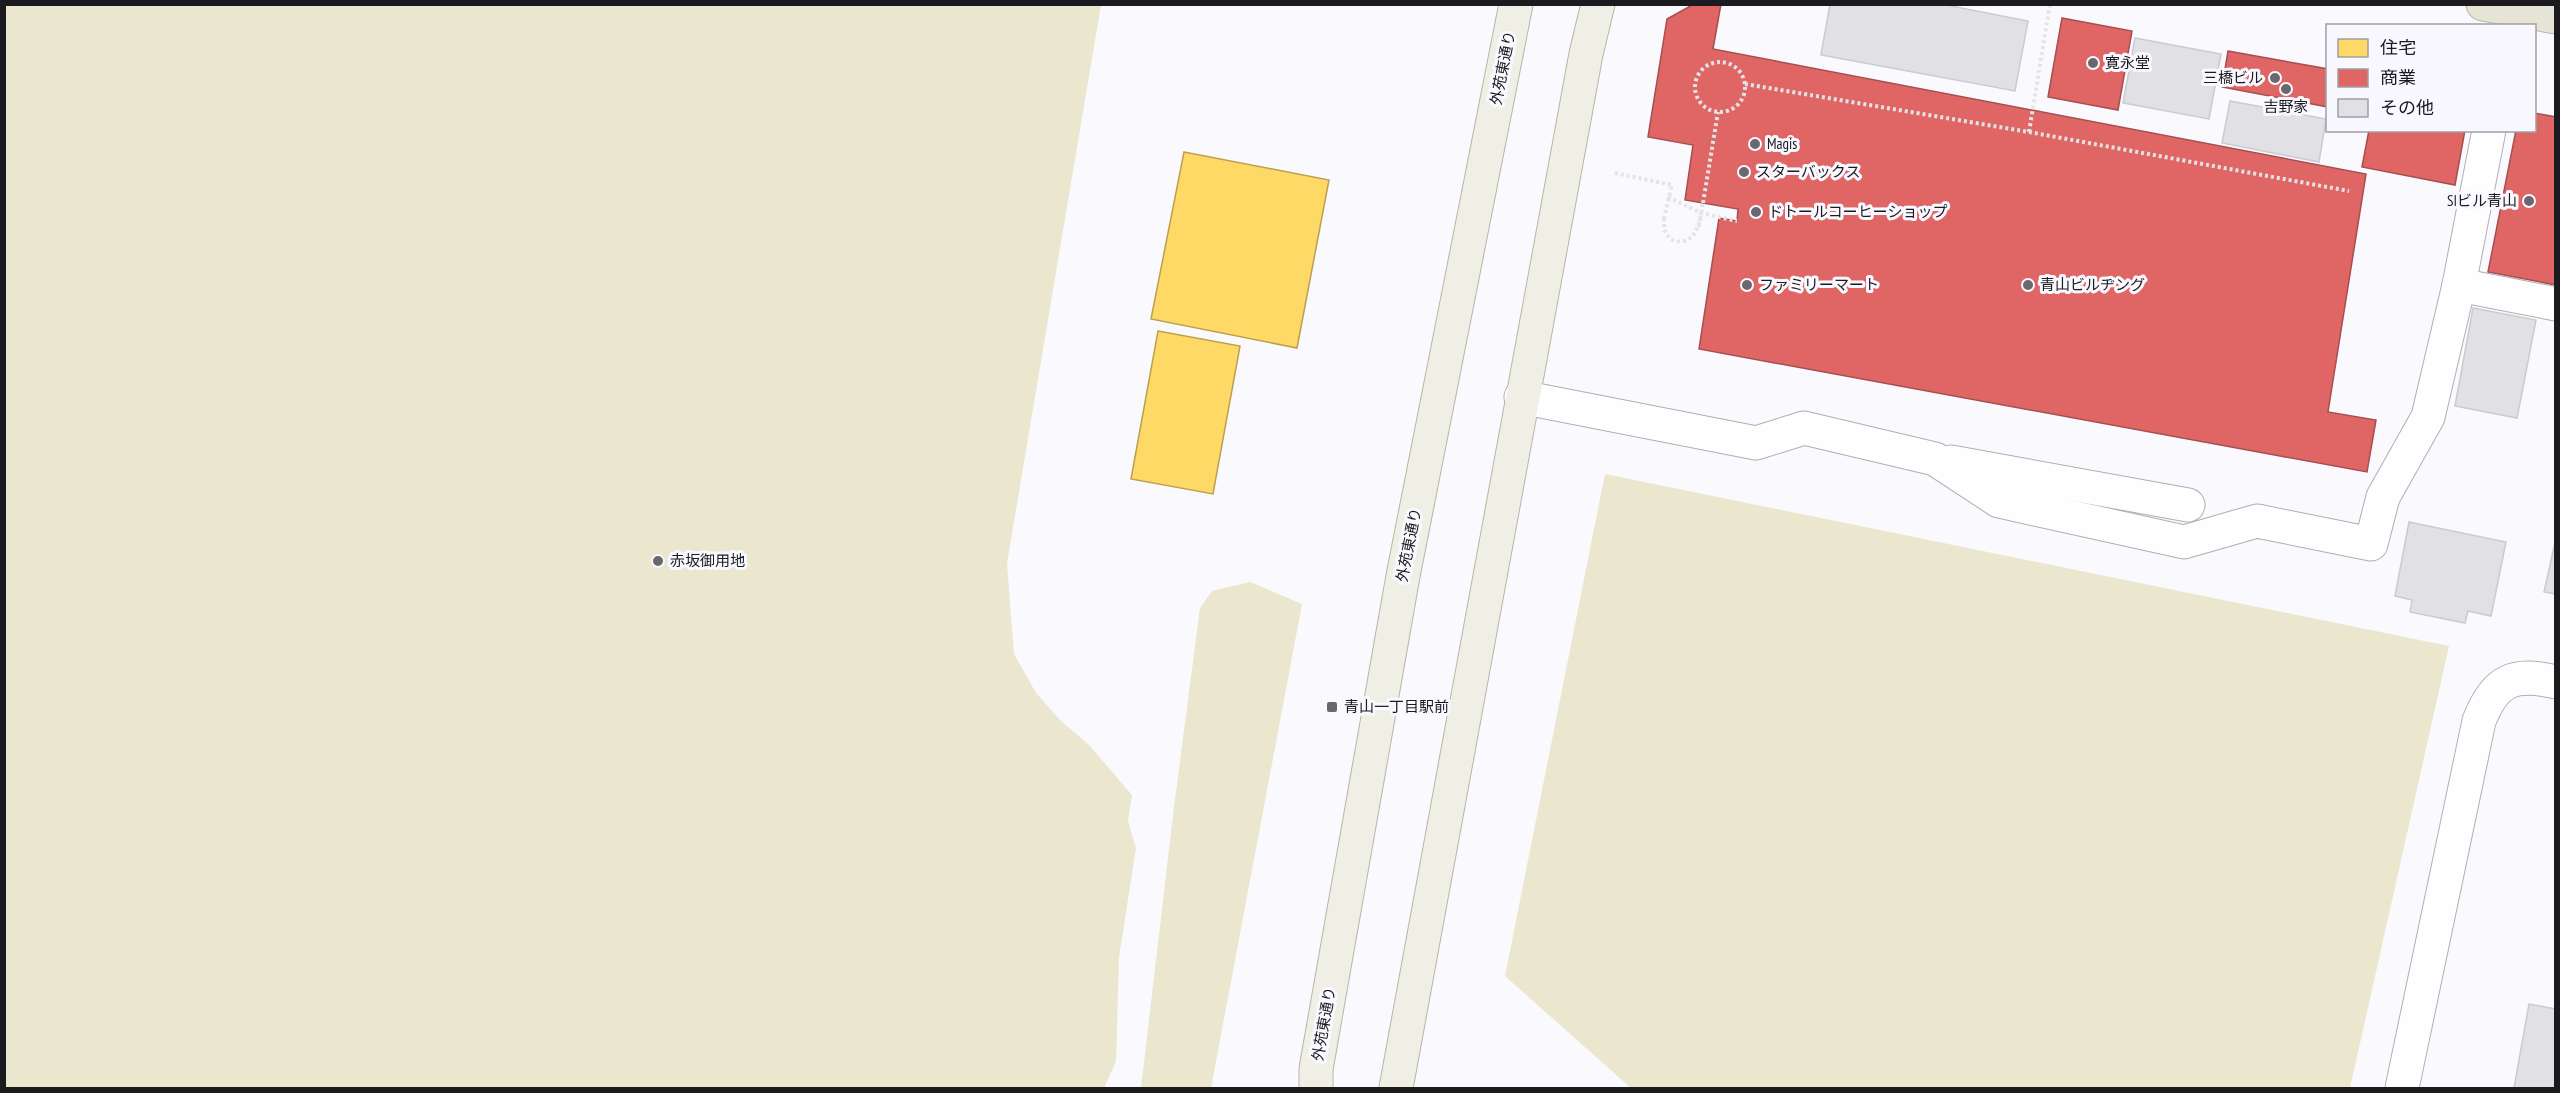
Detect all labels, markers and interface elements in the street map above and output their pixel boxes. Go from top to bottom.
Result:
legend [2326,24,2536,132]
street label: 外苑東通り [1486,29,1519,107]
text: 住宅 [2380,36,2416,59]
place label: 寛永堂 [2105,53,2150,72]
marker: 寛永堂 [2086,56,2100,70]
text: 商業 [2380,66,2416,89]
place label: 三橋ビル [2203,68,2263,87]
marker: 三橋ビル [2268,71,2282,85]
marker: 吉野家 [2279,82,2293,96]
text: その他 [2380,96,2434,119]
place label: 吉野家 [2263,97,2309,116]
place label: Magis [1767,134,1797,153]
marker: Magis [1748,137,1762,151]
place label: スターバックス [1756,162,1860,181]
marker: スターバックス [1737,165,1751,179]
place label: SIビル青山 [2447,191,2517,210]
marker: SIビル青山 [2522,194,2536,208]
place label: ドトールコーヒーショップ [1768,202,1947,221]
marker: ドトールコーヒーショップ [1749,205,1763,219]
place label: ファミリーマート [1759,275,1879,294]
place label: 青山ビルヂング [2040,275,2145,294]
marker: ファミリーマート [1740,278,1754,292]
marker: 青山ビルヂング [2021,278,2035,292]
street label: 外苑東通り [1392,506,1425,584]
place label: 赤坂御用地 [670,551,745,570]
marker: 赤坂御用地 [651,554,665,568]
place label: 青山一丁目駅前 [1344,697,1449,716]
marker: 青山一丁目駅前 [1325,700,1339,714]
street label: 外苑東通り [1308,985,1339,1063]

